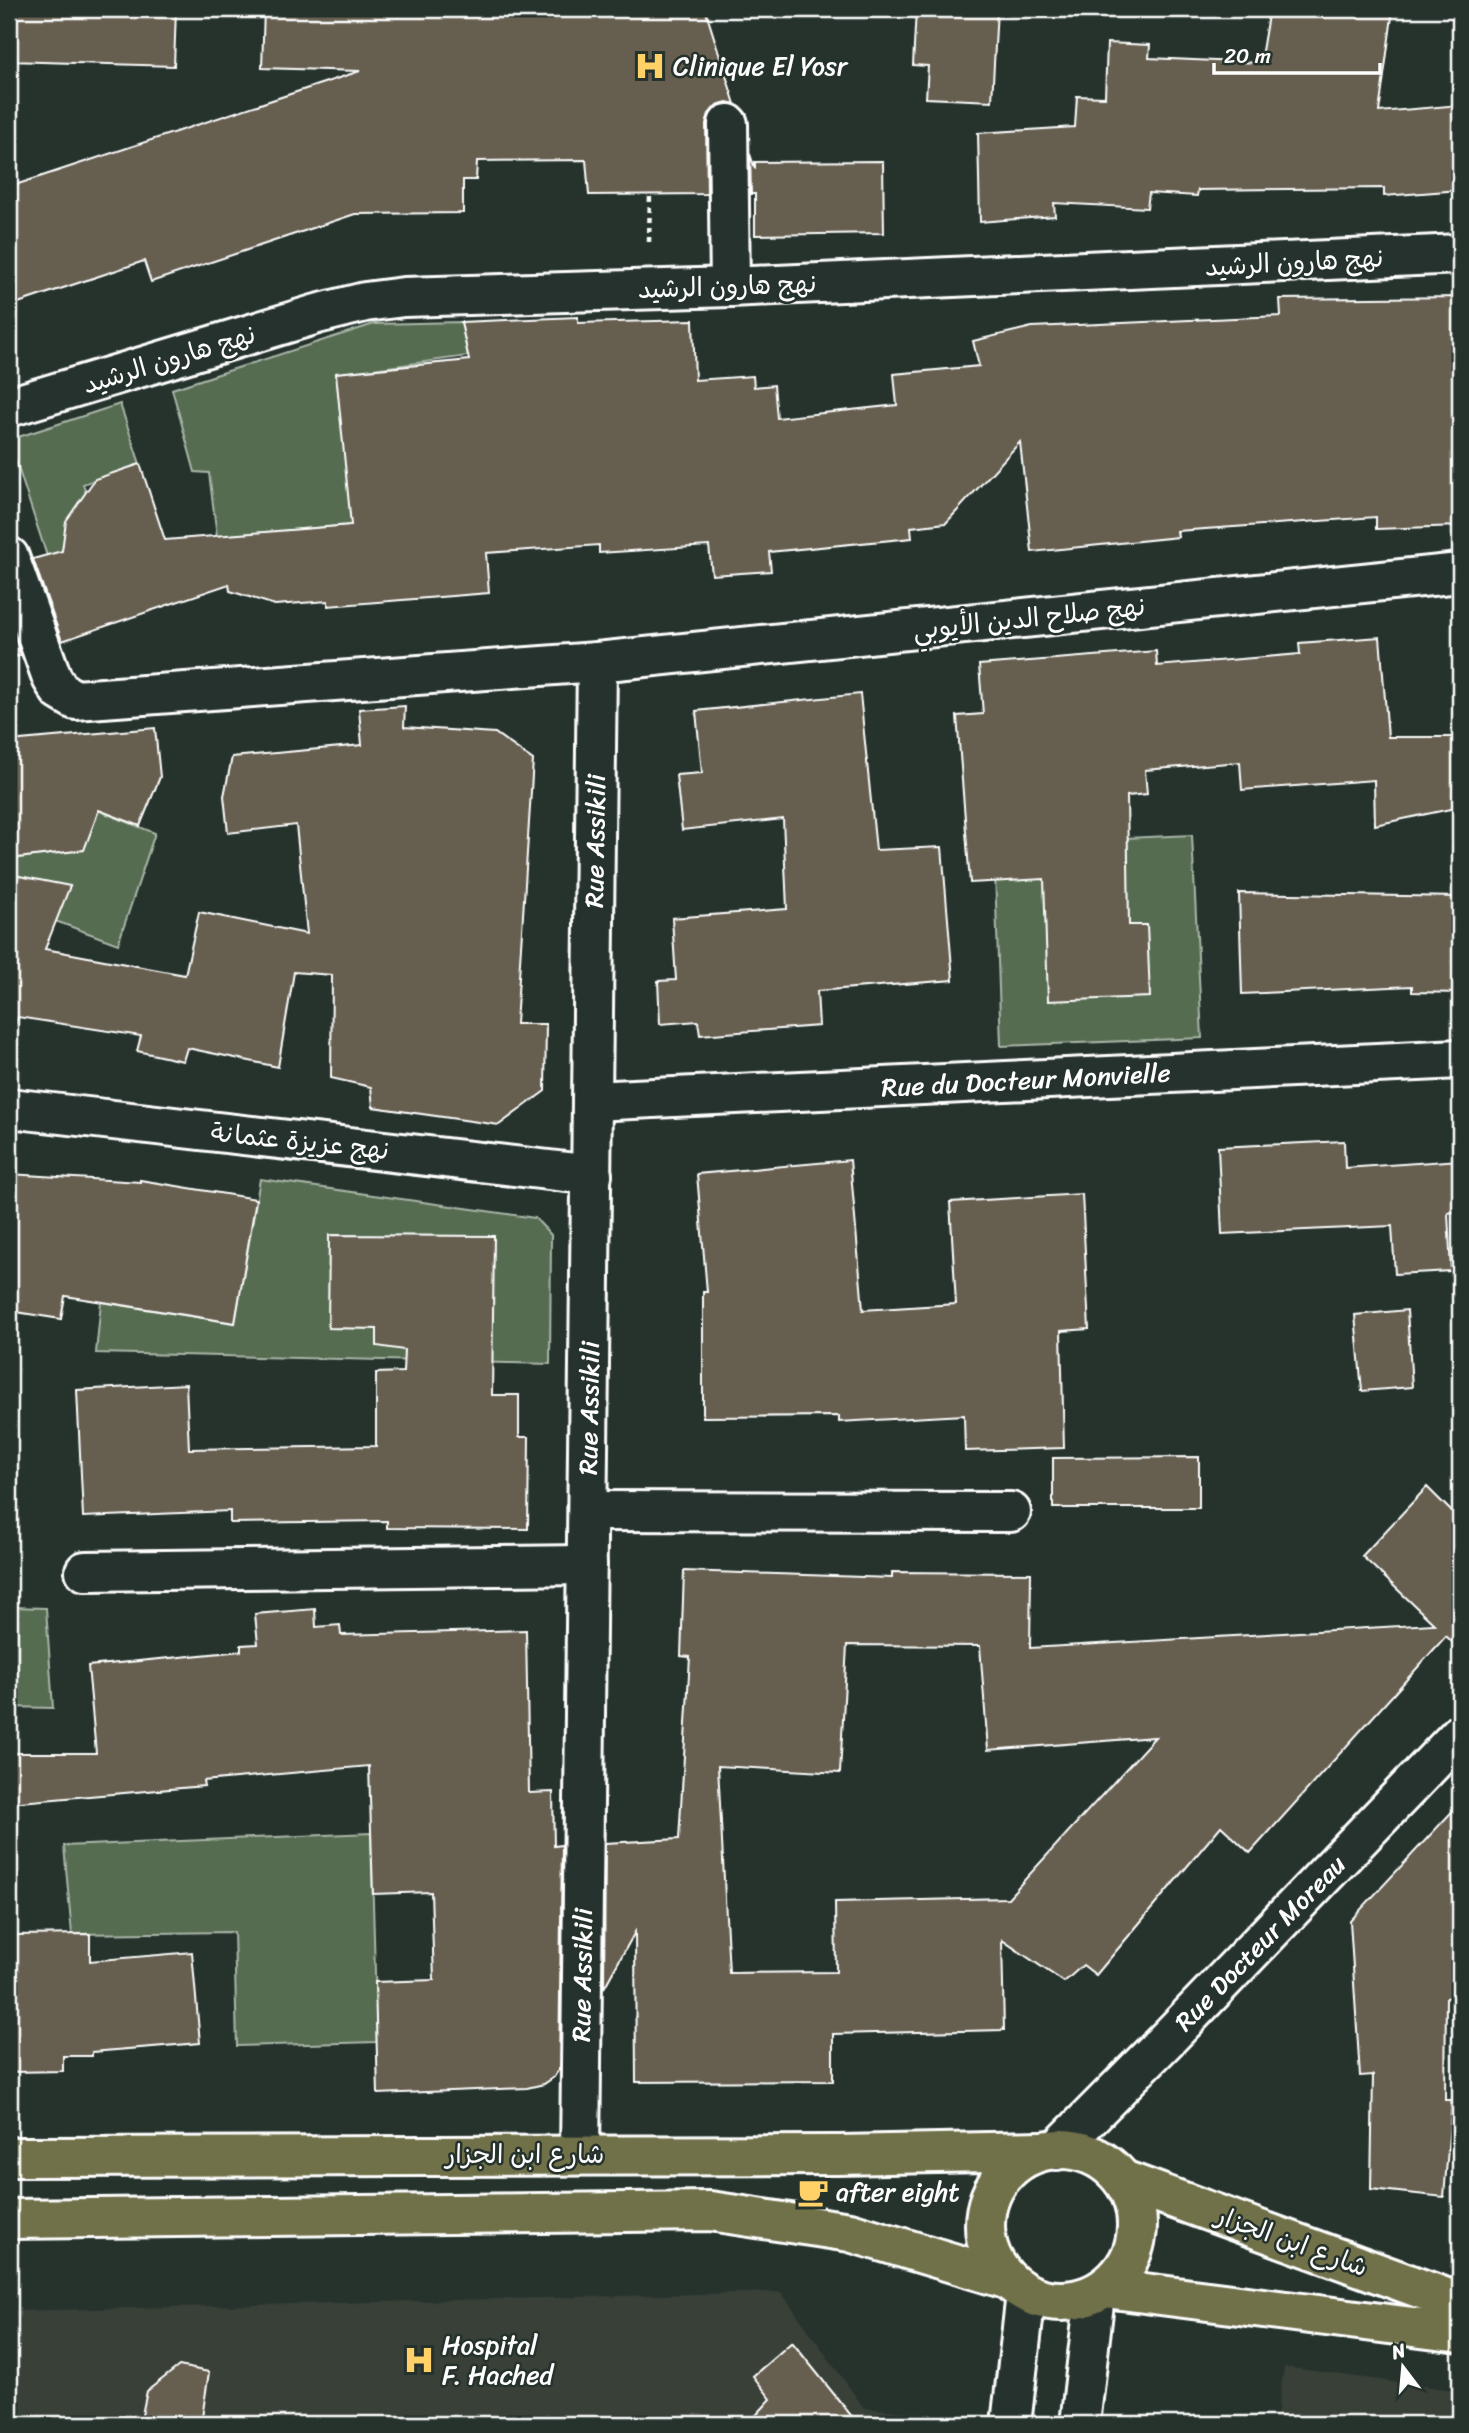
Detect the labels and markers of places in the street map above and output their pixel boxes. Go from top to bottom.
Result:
place label: Clinique El Yosr [673,43,849,89]
hospital icon: Clinique El Yosr [633,49,667,83]
place label: after eight [836,2169,960,2215]
cafe icon: after eight [796,2175,830,2209]
place label: Hospital F. Hached [442,2322,556,2398]
hospital icon: Hospital F. Hached [402,2343,436,2377]

